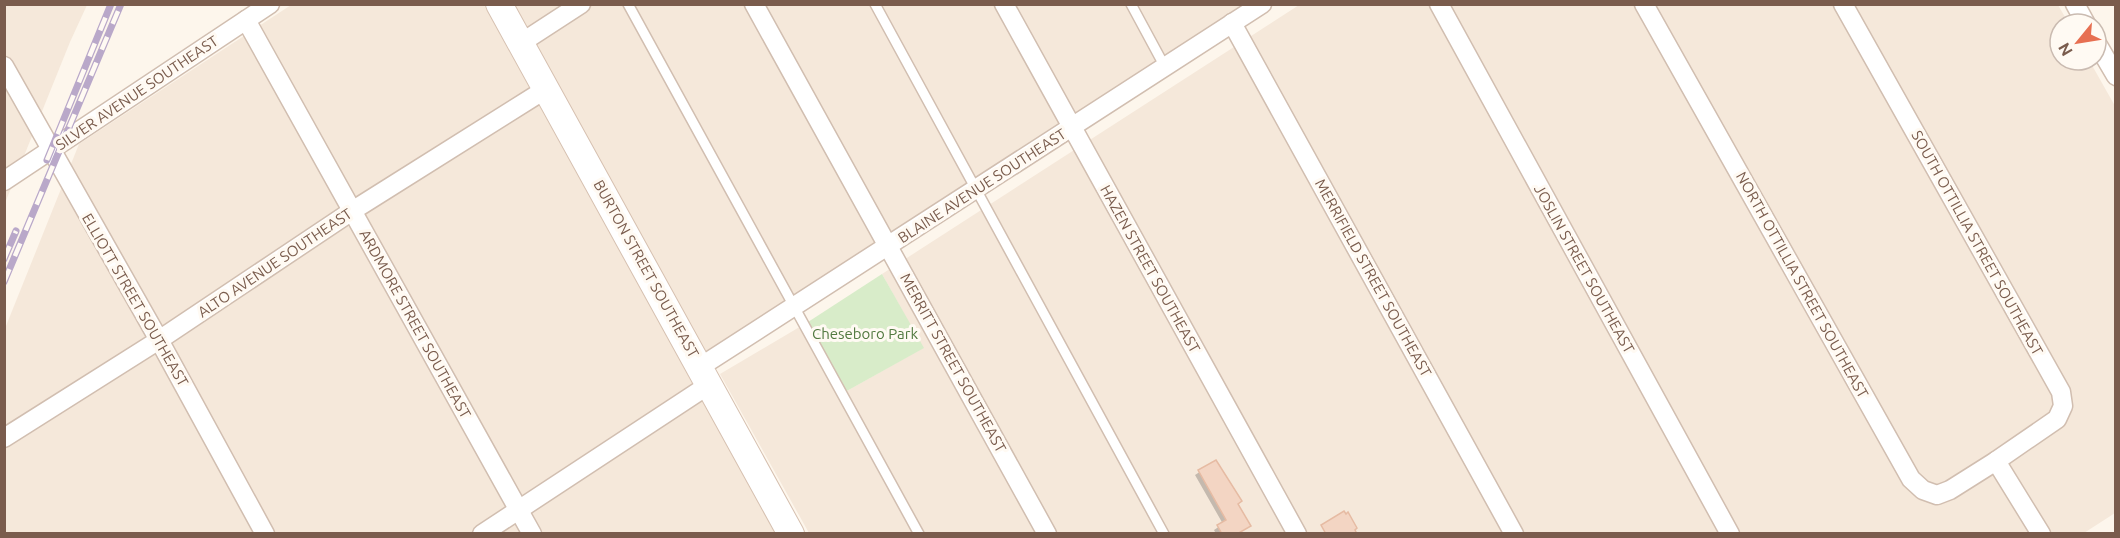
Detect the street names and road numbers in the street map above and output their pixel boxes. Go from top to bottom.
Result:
street label: SILVER AVENUE SOUTHEAST [52,32,222,153]
street label: BLAINE AVENUE SOUTHEAST [895,125,1069,246]
street label: SOUTH OTTILLIA STREET SOUTHEAST [1908,128,2047,359]
street label: NORTH OTTILLIA STREET SOUTHEAST [1733,169,1872,401]
street label: MERRIFIELD STREET SOUTHEAST [1312,176,1435,380]
street label: BURTON STREET SOUTHEAST [590,177,703,361]
street label: HAZEN STREET SOUTHEAST [1097,182,1204,356]
street label: JOSLIN STREET SOUTHEAST [1531,182,1638,357]
street label: ALTO AVENUE SOUTHEAST [194,204,356,321]
street label: ELLIOTT STREET SOUTHEAST [79,210,192,390]
street label: ARDMORE STREET SOUTHEAST [356,226,475,422]
street label: MERRITT STREET SOUTHEAST [897,270,1010,456]

